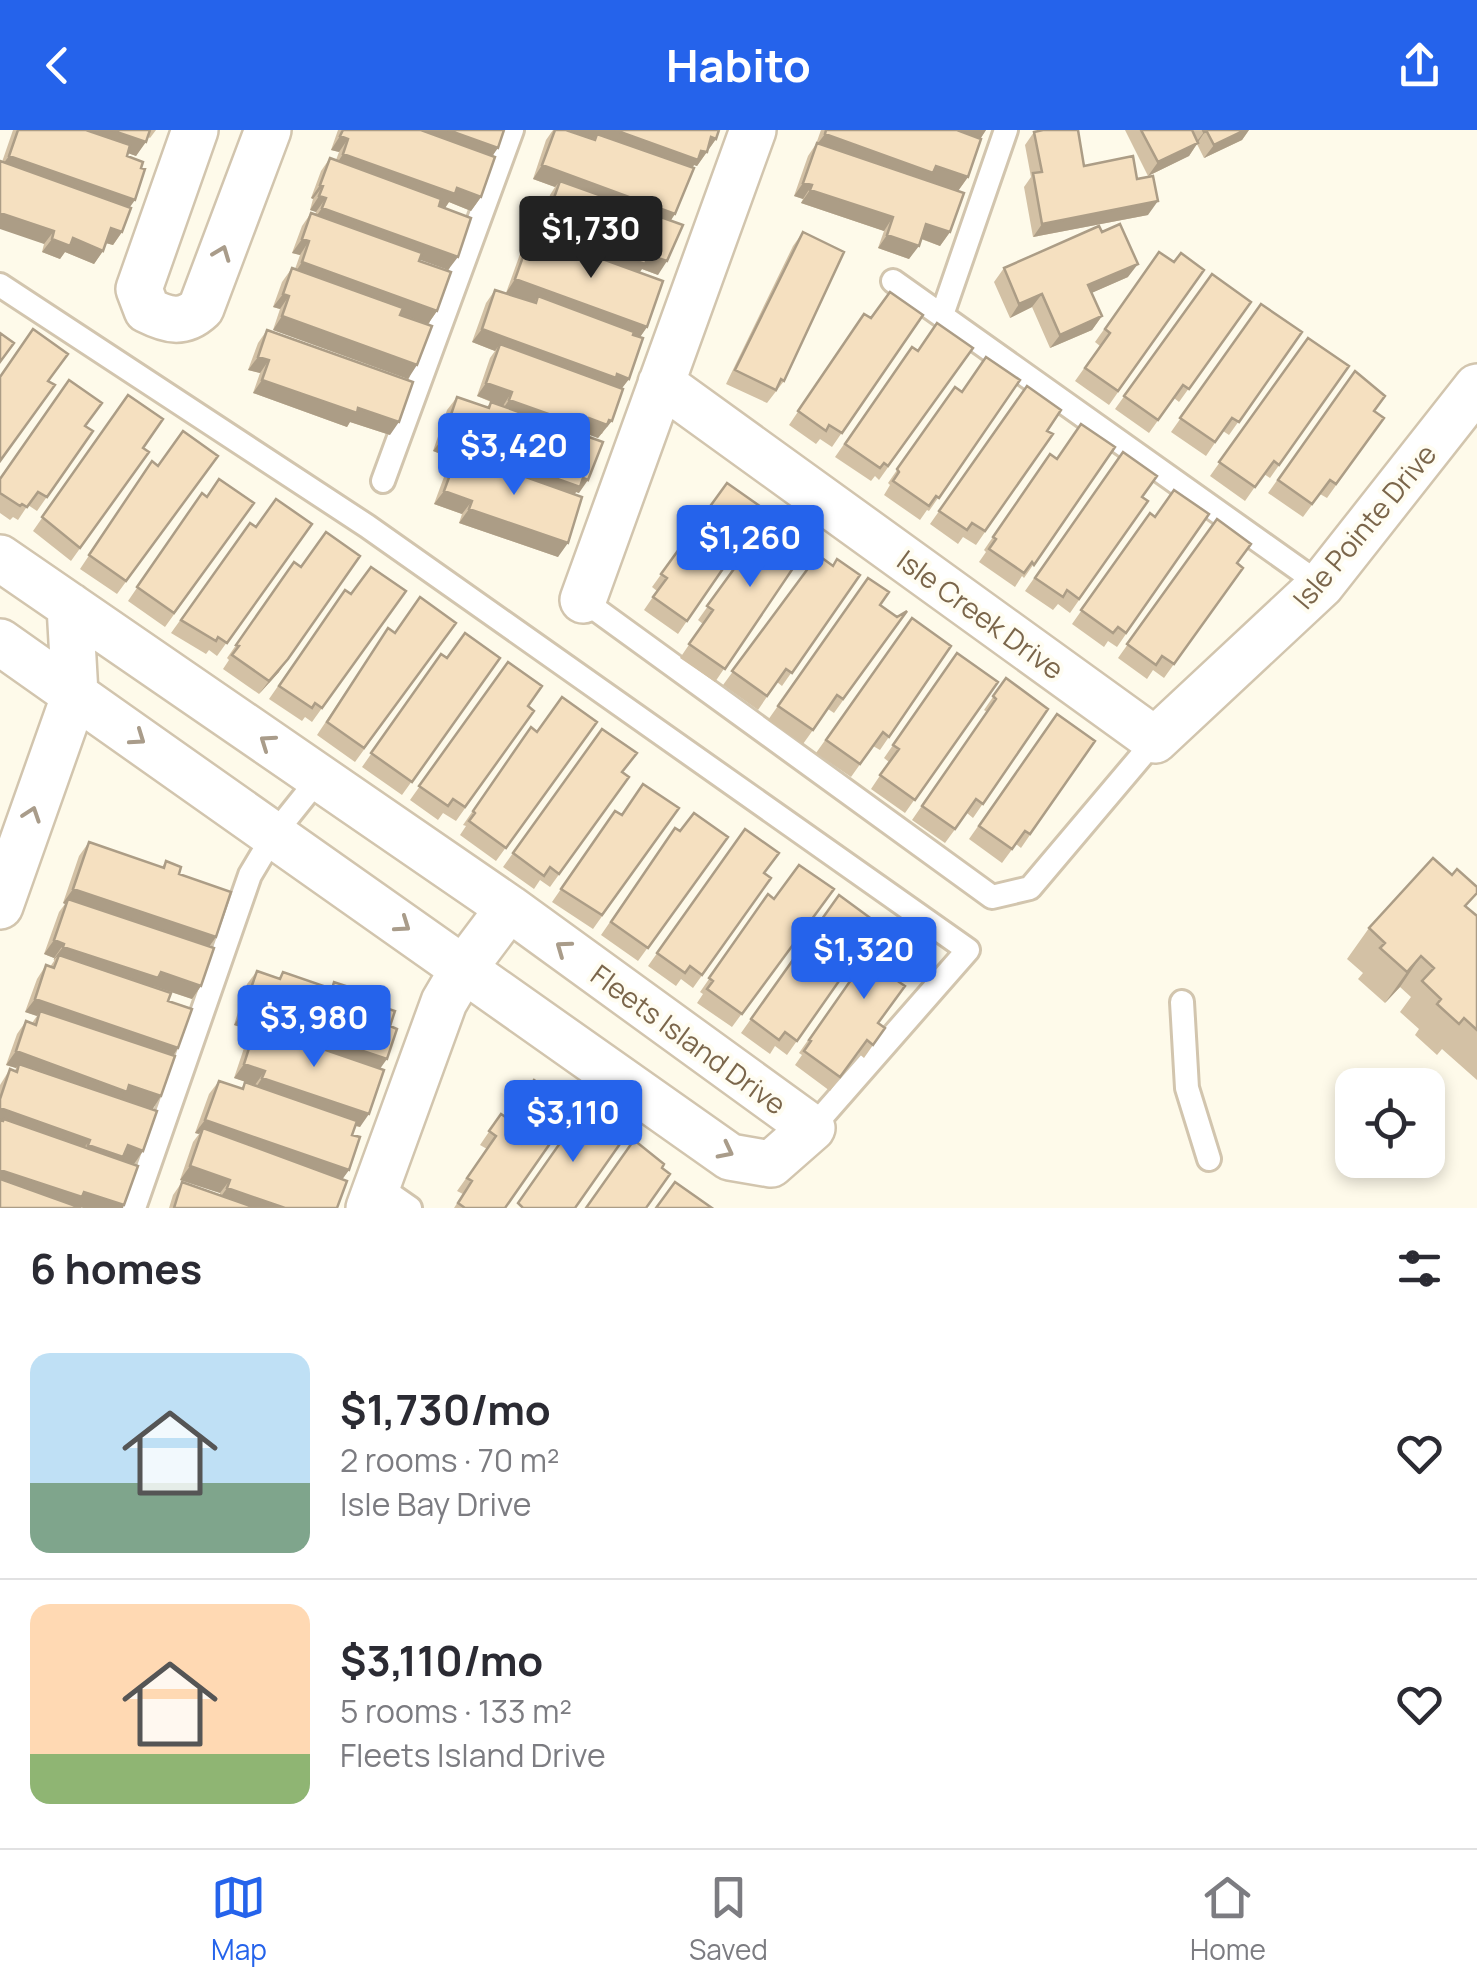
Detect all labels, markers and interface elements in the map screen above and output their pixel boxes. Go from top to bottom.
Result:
text: Habito [666,34,811,96]
icon: back [30,38,85,93]
icon: share [1392,38,1447,93]
pin: $1,730 [510,196,672,281]
text: $1,730 [541,206,641,250]
one-way arrow [210,246,230,263]
pin: $3,420 [433,413,595,498]
text: $3,420 [460,423,568,467]
street label: Isle Pointe Drive [1284,436,1444,616]
pin: $1,260 [669,505,831,590]
text: $1,260 [699,515,801,559]
street label: Isle Creek Drive [890,541,1072,687]
one-way arrow [126,726,145,744]
one-way arrow [260,736,279,754]
one-way arrow [21,807,41,824]
one-way arrow [392,912,411,931]
pin: $1,320 [783,917,945,1002]
text: $1,320 [813,927,915,971]
one-way arrow [556,942,574,959]
street label: Fleets Island Drive [584,955,794,1123]
pin: $3,980 [233,985,395,1070]
text: $3,980 [260,995,368,1039]
map controls [1335,1068,1445,1178]
button: locate [1335,1068,1445,1178]
pin: $3,110 [492,1080,654,1165]
text: $3,110 [526,1090,620,1134]
one-way arrow [716,1139,734,1158]
text: 6 homes [30,1239,202,1297]
icon: filters [1392,1241,1447,1296]
text: $1,730/mo [340,1380,551,1438]
icon: home [110,1393,230,1513]
icon: heart [1392,1426,1447,1481]
text: 2 rooms · 70 m² [340,1438,560,1482]
text: Isle Bay Drive [340,1482,531,1526]
text: $3,110/mo [340,1631,543,1689]
icon: home [110,1644,230,1764]
icon: heart [1392,1677,1447,1732]
text: 5 rooms · 133 m² [340,1689,572,1733]
text: Fleets Island Drive [340,1733,606,1777]
tab: Map [211,1870,267,1968]
tab: Saved [689,1870,768,1968]
tab: Home [1190,1870,1266,1968]

